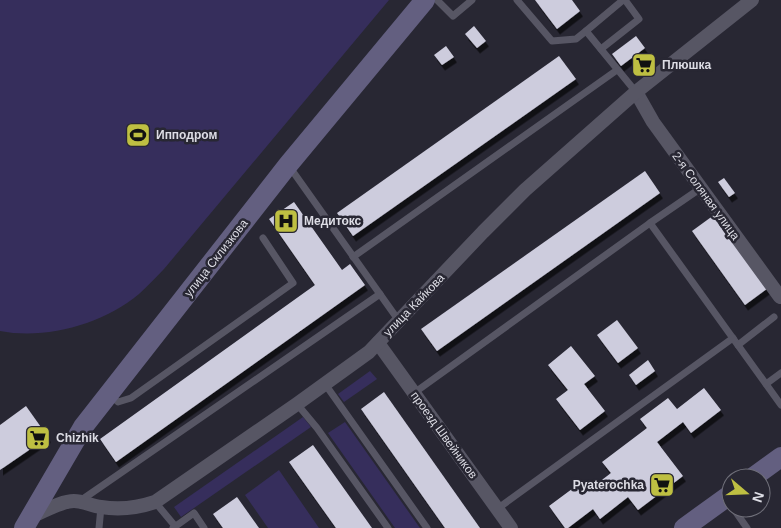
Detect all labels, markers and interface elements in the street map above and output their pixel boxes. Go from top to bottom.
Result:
supermarket icon: Плюшка [631,52,657,78]
place label: Плюшка [662,58,712,72]
sports icon: Ипподром [125,122,151,148]
place label: Ипподром [156,128,217,142]
street label: 2-я Соляная улица [669,149,743,243]
hospital icon: Медитокс [273,208,299,234]
place label: Медитокс [304,214,362,228]
street label: улица Склизкова [181,216,251,300]
street label: улица Кайкова [381,271,448,339]
street label: проезд Швейников [408,389,480,481]
supermarket icon: Chizhik [25,425,51,451]
place label: Chizhik [56,431,99,445]
north arrow [721,468,771,518]
supermarket icon: Pyaterochka [649,472,675,498]
place label: Pyaterochka [573,478,644,492]
text: N [749,490,768,505]

